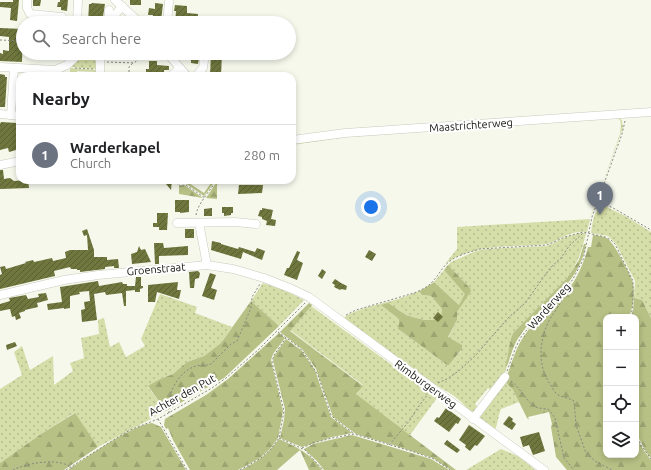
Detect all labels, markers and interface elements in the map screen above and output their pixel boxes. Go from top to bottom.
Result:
search box [16,16,296,60]
icon: search [30,27,52,49]
text: Search here [62,30,141,47]
text: Nearby [32,89,90,108]
street label: Maastrichterweg [429,116,513,134]
text: Warderkapel [70,139,160,156]
text: 1 [41,148,49,162]
text: 280 m [244,148,280,162]
text: Church [70,156,111,170]
pin: 1 [587,182,613,215]
your location [361,197,381,217]
street label: Groenstraat [126,260,187,278]
street label: Warderweg [525,281,573,331]
map controls [603,314,639,458]
button: + [603,314,639,350]
button: − [603,350,639,386]
street label: Rimburgerweg [393,358,459,410]
street label: Achter den Put [147,371,218,418]
button: locate [603,386,639,422]
button: layers [603,422,639,458]

